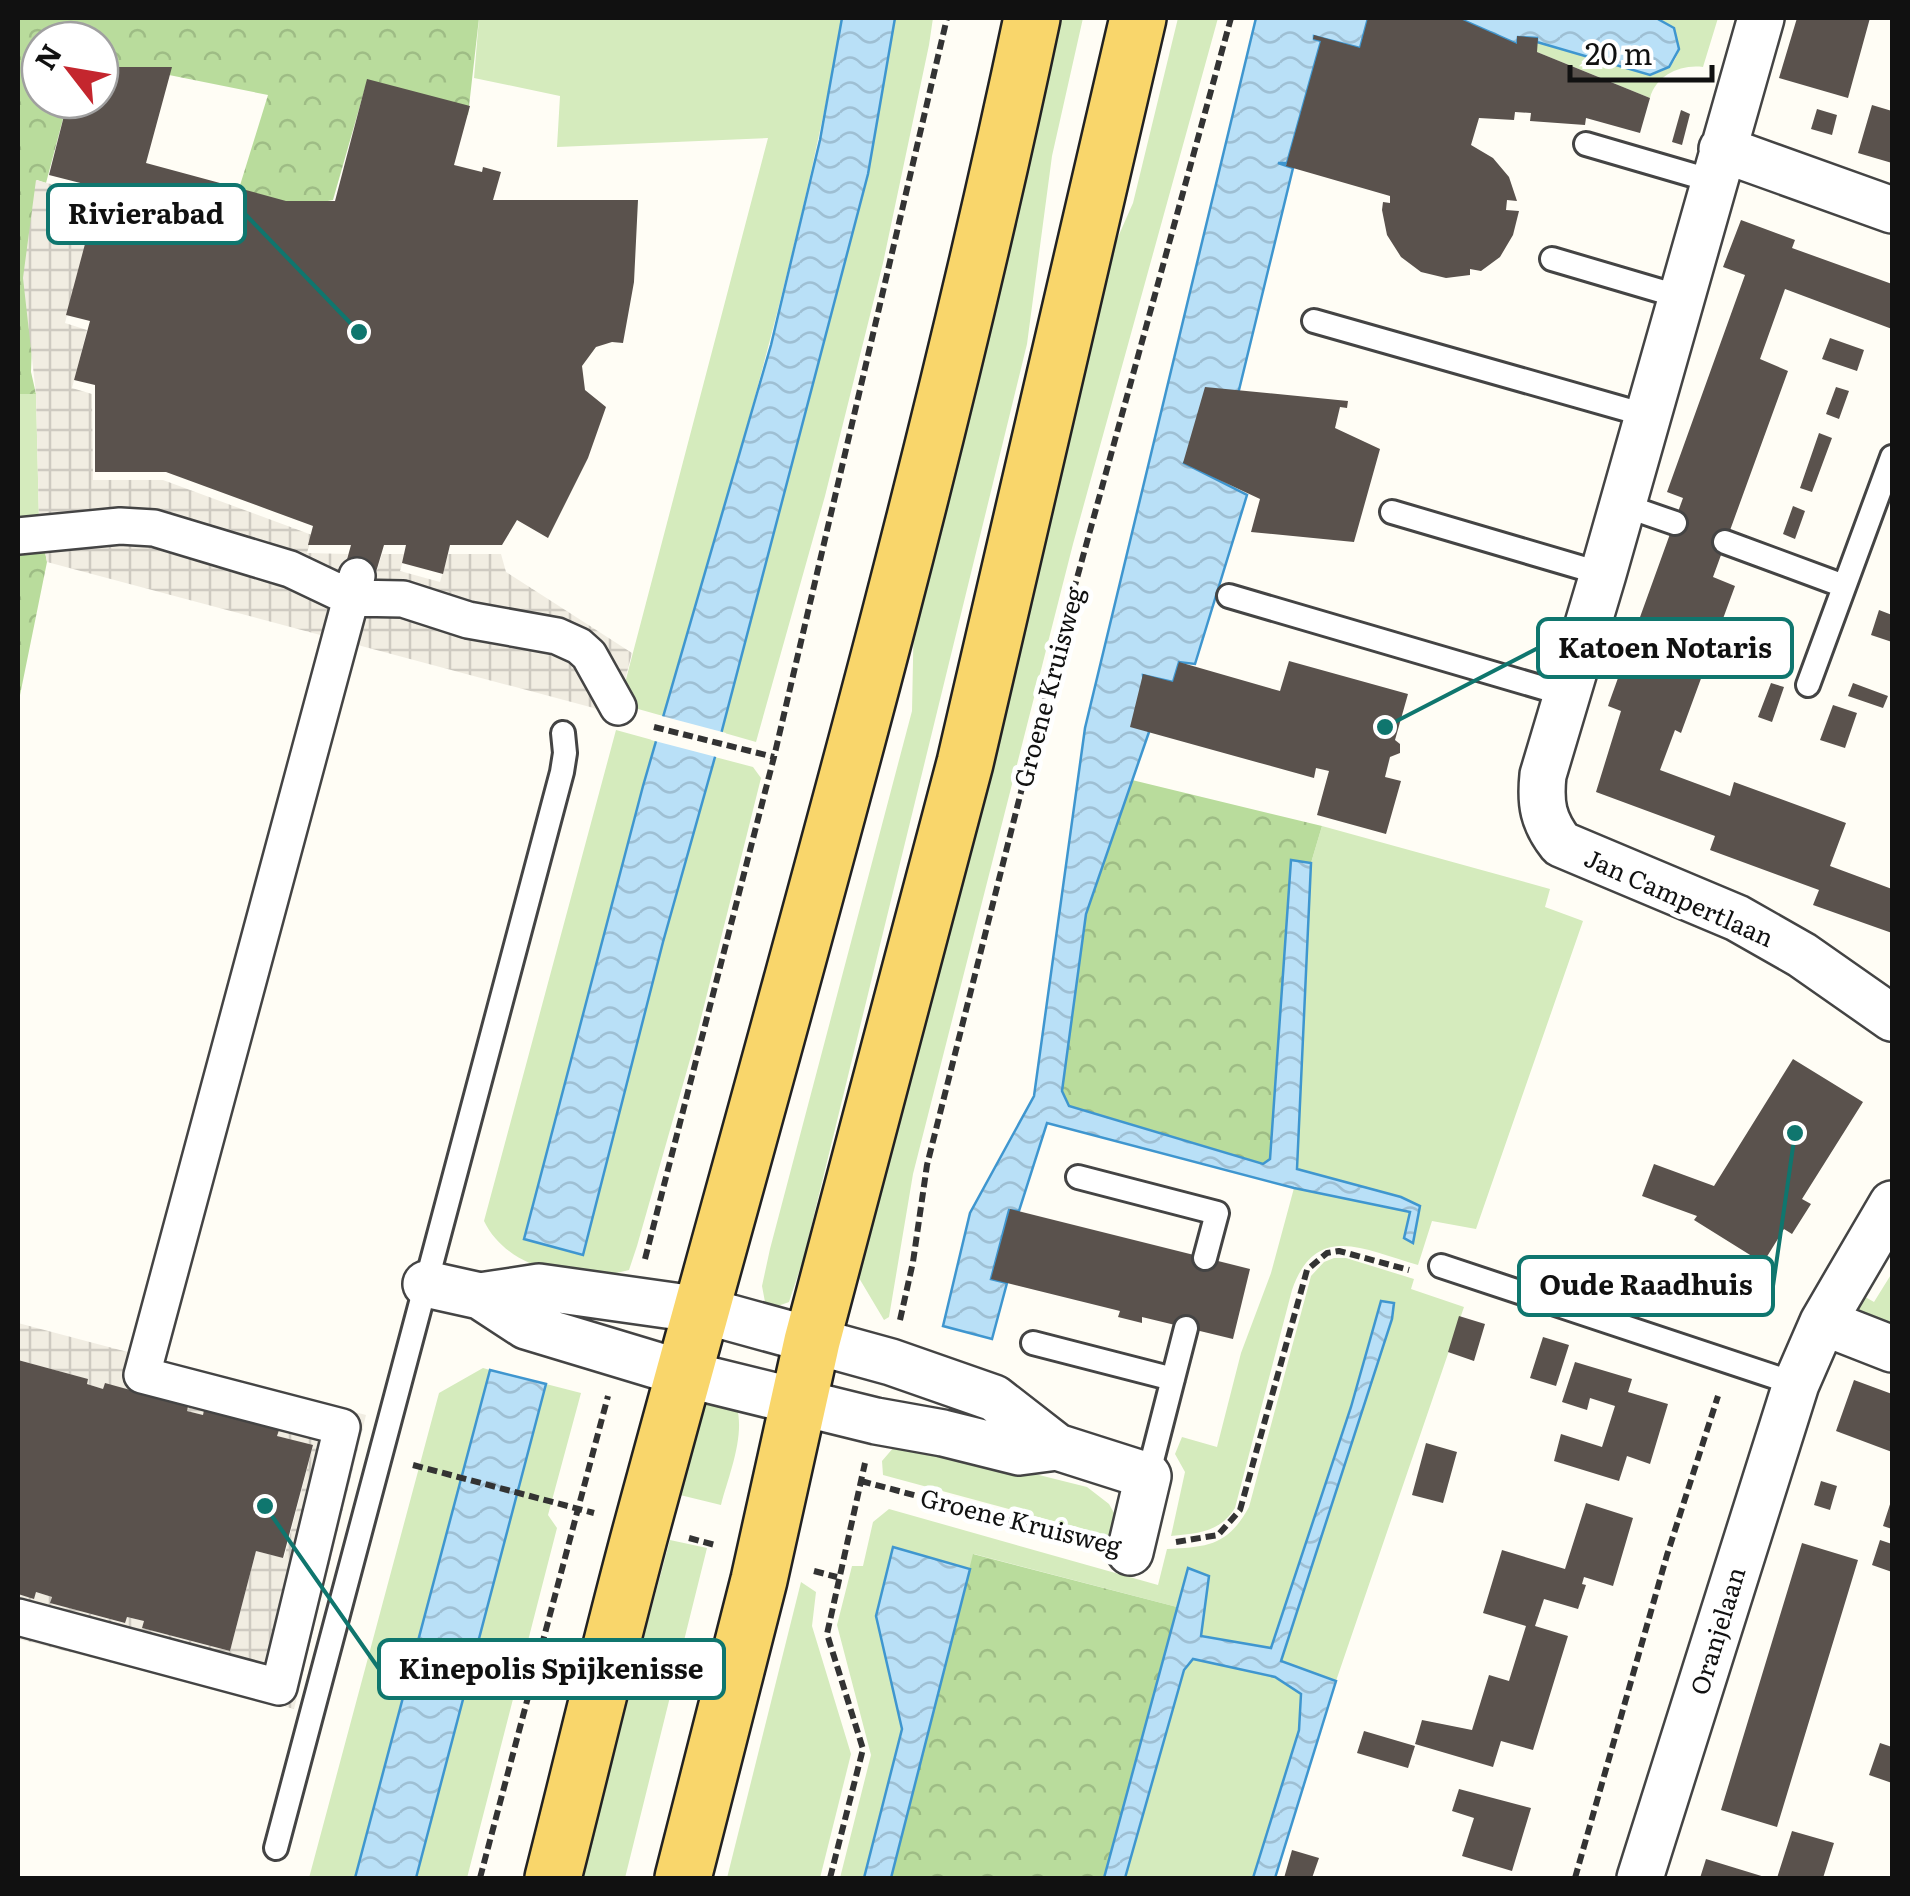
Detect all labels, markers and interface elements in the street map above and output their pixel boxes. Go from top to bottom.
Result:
north arrow [20,20,120,120]
scale bar [1570,20,1712,82]
text: 20 m [1585,30,1653,74]
text: N [23,35,71,77]
callout: Rivierabad [48,185,245,243]
text: Rivierabad [68,191,224,233]
street label: Groene Kruisweg [1003,582,1092,791]
callout: Katoen Notaris [1538,619,1792,677]
text: Katoen Notaris [1558,625,1772,667]
street label: Jan Campertlaan [1579,838,1780,955]
callout: Oude Raadhuis [1519,1257,1773,1315]
text: Oude Raadhuis [1539,1262,1753,1304]
street label: Groene Kruisweg [917,1478,1126,1563]
street label: Oranjelaan [1680,1562,1754,1699]
callout: Kinepolis Spijkenisse [379,1640,724,1698]
text: Kinepolis Spijkenisse [398,1646,704,1688]

